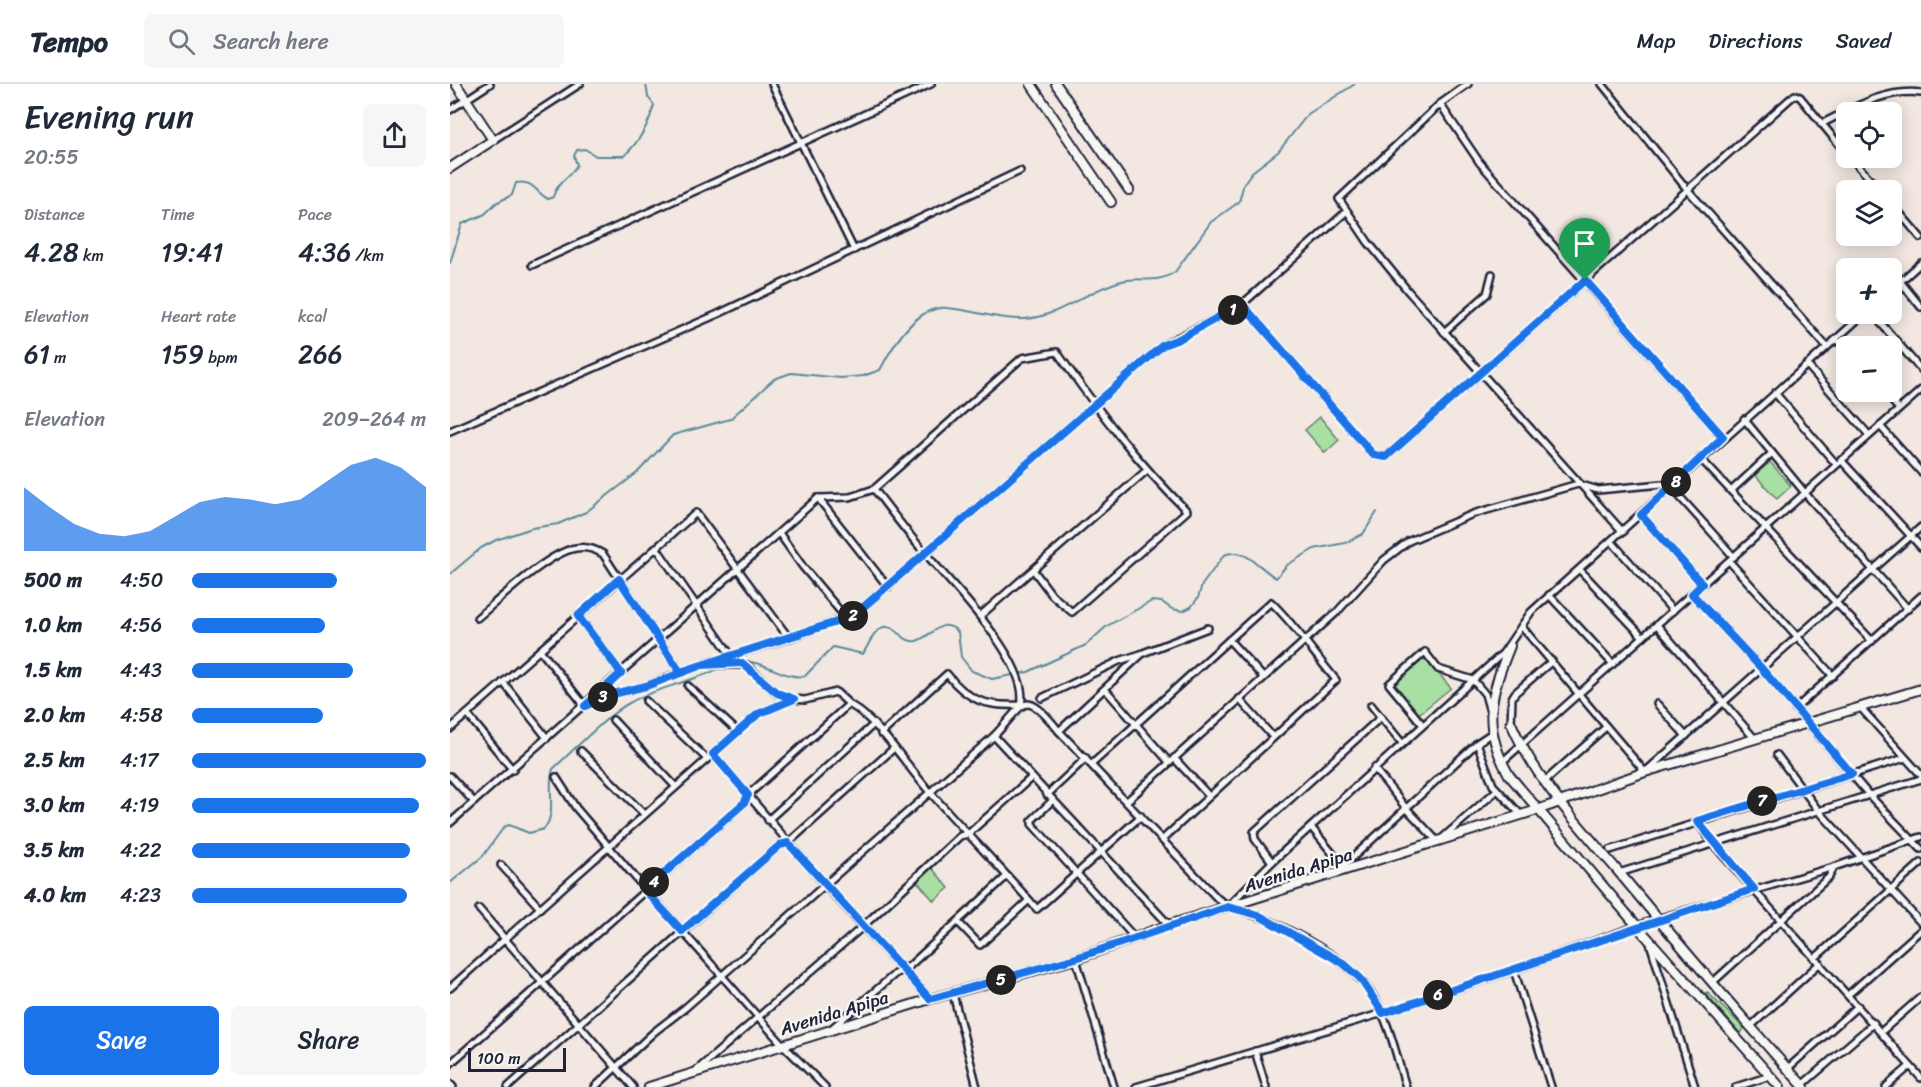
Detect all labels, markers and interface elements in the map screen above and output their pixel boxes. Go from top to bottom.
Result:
search box [144,14,564,68]
text: Tempo [30,17,108,66]
text: Search here [213,22,329,61]
text: Map [1637,22,1675,60]
text: Directions [1708,22,1803,60]
text: Saved [1836,22,1891,60]
icon: search [165,25,198,58]
text: Evening run [24,88,194,146]
map controls [1836,102,1902,402]
button: locate [1836,102,1902,168]
button: share [363,104,426,167]
text: 20:55 [24,140,79,175]
button: layers [1836,180,1902,246]
text: Distance [24,200,85,229]
text: Time [161,200,195,229]
text: Pace [298,200,332,229]
pin [1559,218,1610,280]
icon: arrive [1568,227,1601,260]
text: 4.28 [24,229,79,275]
text: 19:41 [161,229,223,275]
text: 4:36 [298,229,351,275]
text: km [79,241,104,270]
text: /km [351,241,384,270]
button: + [1836,258,1902,324]
pin: 1 [1218,295,1248,325]
text: 1 [1230,295,1236,324]
text: Elevation [24,302,89,331]
text: Heart rate [161,302,236,331]
text: kcal [298,302,327,331]
text: 61 [24,331,50,377]
text: 159 [161,331,204,377]
text: 266 [298,331,343,377]
button: − [1836,336,1902,402]
text: m [50,343,66,372]
text: bpm [204,343,238,372]
text: Elevation [24,402,105,437]
text: 209–264 m [322,402,426,437]
pin: 8 [1661,467,1691,497]
text: 8 [1671,467,1681,496]
text: 500 m [24,563,82,598]
text: 4:50 [120,563,163,598]
pin: 2 [838,601,868,631]
text: 2 [848,601,858,630]
text: 1.0 km [24,608,82,643]
text: 4:56 [120,608,162,643]
text: 1.5 km [24,653,82,688]
text: 4:43 [120,653,162,688]
pin: 3 [588,682,618,712]
text: 3 [599,682,607,711]
text: 2.0 km [24,698,85,733]
text: 4:58 [120,698,163,733]
text: 2.5 km [24,743,85,778]
text: 4:17 [120,743,159,778]
pin: 7 [1747,786,1777,816]
text: 7 [1757,786,1767,815]
text: 3.0 km [24,788,85,823]
text: 4:19 [120,788,159,823]
text: 3.5 km [24,833,84,868]
text: 4:22 [120,833,162,868]
street label: Avenida Apipa [1239,838,1357,902]
pin: 4 [639,867,669,897]
text: 4 [649,867,659,896]
text: 4.0 km [24,878,86,913]
text: 4:23 [120,878,161,913]
pin: 5 [986,965,1016,995]
text: 5 [996,965,1006,994]
pin: 6 [1423,980,1453,1010]
text: 6 [1433,980,1443,1009]
street label: Avenida Apipa [775,981,893,1045]
button: Save [24,1006,219,1075]
button: Share [231,1006,426,1075]
text: 100 m [477,1044,521,1073]
scale bar [468,1045,566,1072]

